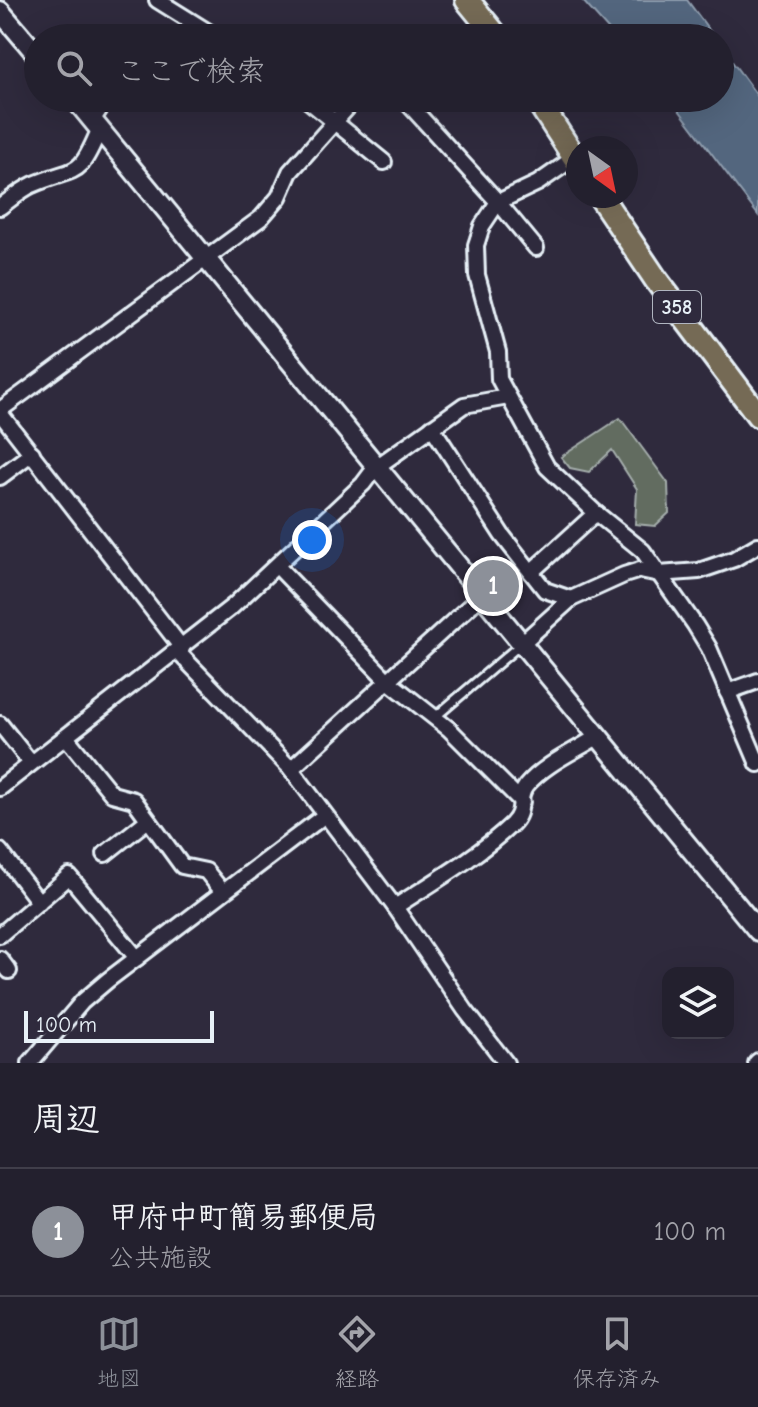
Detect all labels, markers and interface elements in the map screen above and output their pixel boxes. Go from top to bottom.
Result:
search box [24,24,734,112]
icon: search [52,46,96,90]
text: ここで検索 [116,54,266,89]
north arrow [566,136,638,208]
road number: 358 [653,291,701,323]
your location [292,520,332,560]
pin: 1 [467,556,519,616]
map controls [662,967,734,1039]
button: layers [662,967,734,1039]
scale bar [24,1007,214,1043]
text: 100 m [36,1012,97,1038]
text: 周辺 [32,1099,100,1139]
text: 甲府中町簡易郵便局 [108,1200,378,1235]
text: 1 [53,1217,63,1247]
text: 100 m [654,1217,726,1247]
text: 公共施設 [108,1243,212,1273]
tab: 地図 [97,1312,141,1392]
tab: 経路 [335,1312,379,1392]
tab: 保存済み [573,1312,661,1392]

